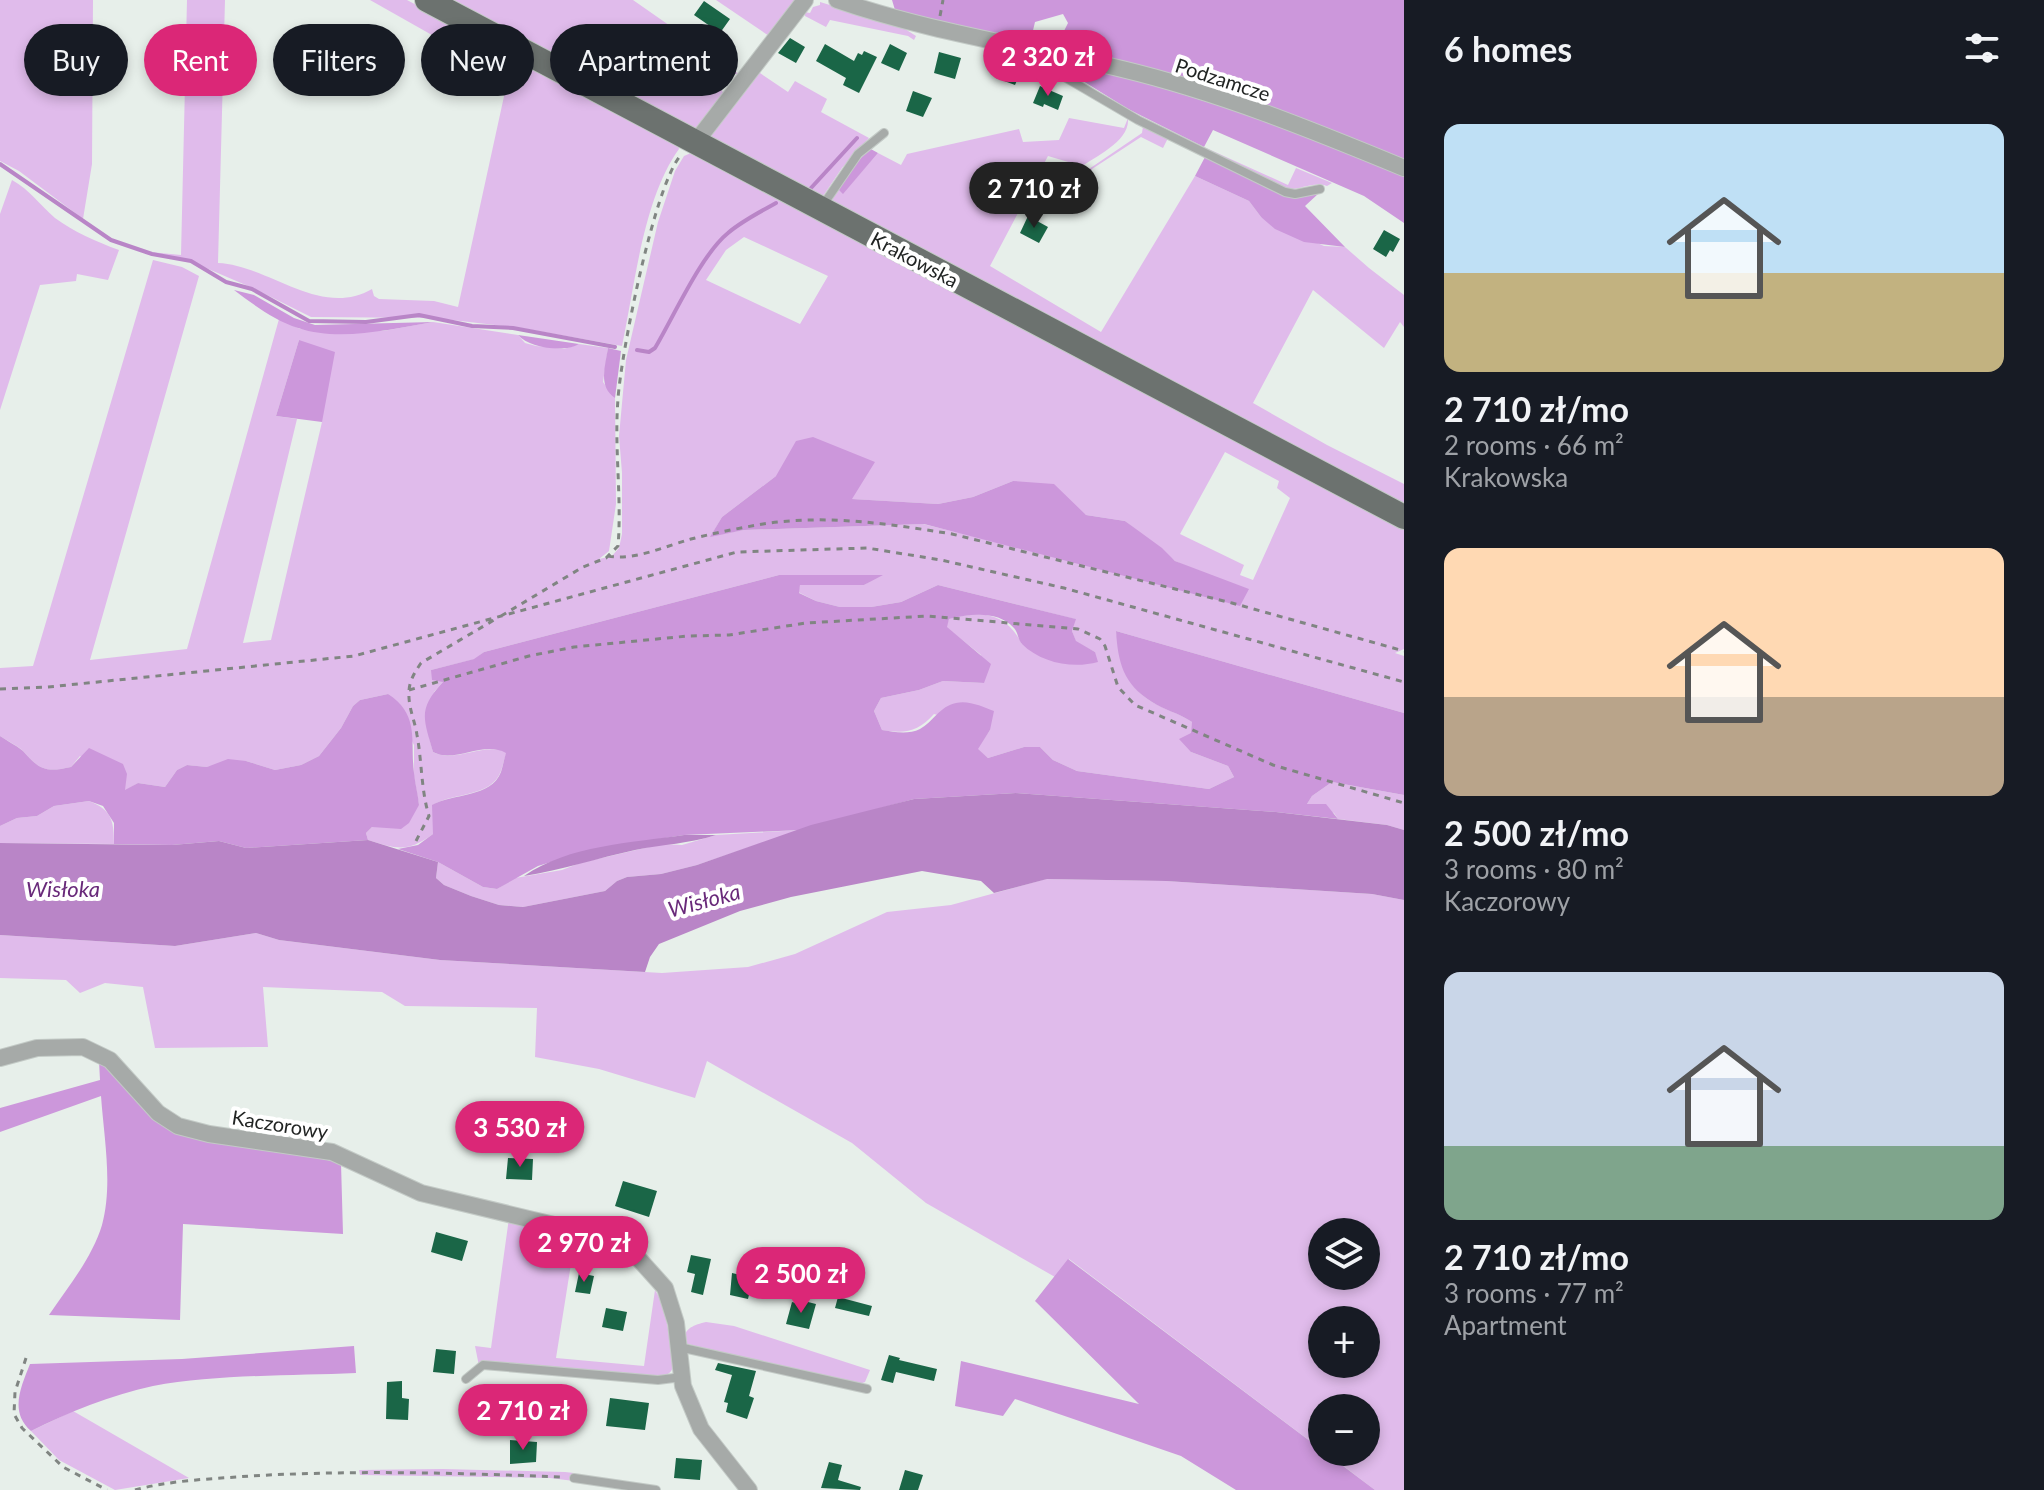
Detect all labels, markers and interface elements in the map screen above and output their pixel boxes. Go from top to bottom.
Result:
chip: Buy [24,24,128,96]
chip: Rent [144,24,257,96]
chip: Filters [273,24,405,96]
chip: New [421,24,534,96]
chip: Apartment [550,24,738,96]
icon: filters [1960,26,2004,70]
text: 6 homes [1444,28,1572,69]
pin: 2 320 zł [965,30,1131,98]
text: 2 320 zł [1001,40,1095,72]
street label: Podzamcze [1172,52,1274,106]
pin: 2 710 zł [951,162,1117,230]
text: 2 710 zł [987,172,1081,204]
icon: home [1652,176,1796,320]
street label: Krakowska [867,226,963,292]
text: 2 710 zł/mo [1444,388,1629,429]
text: 2 rooms · 66 m² [1444,429,1624,461]
text: Krakowska [1444,461,1568,493]
icon: home [1652,600,1796,744]
text: 2 500 zł/mo [1444,812,1629,853]
text: 3 rooms · 80 m² [1444,853,1624,885]
water label: Wisłoka [26,875,100,902]
water label: Wisłoka [665,877,743,923]
text: Kaczorowy [1444,885,1570,917]
icon: home [1652,1024,1796,1168]
pin: 3 530 zł [437,1101,603,1169]
street label: Kaczorowy [230,1105,330,1144]
text: 3 530 zł [473,1111,567,1143]
pin: 2 970 zł [501,1216,667,1284]
map controls [1308,1218,1380,1466]
button: layers [1308,1218,1380,1290]
text: 2 970 zł [537,1226,631,1258]
text: 2 710 zł/mo [1444,1236,1629,1277]
pin: 2 500 zł [718,1247,884,1315]
text: 2 500 zł [754,1257,848,1289]
text: 3 rooms · 77 m² [1444,1277,1624,1309]
button: + [1308,1306,1380,1378]
text: Apartment [1444,1309,1567,1341]
pin: 2 710 zł [440,1384,606,1452]
text: 2 710 zł [476,1394,570,1426]
button: − [1308,1394,1380,1466]

